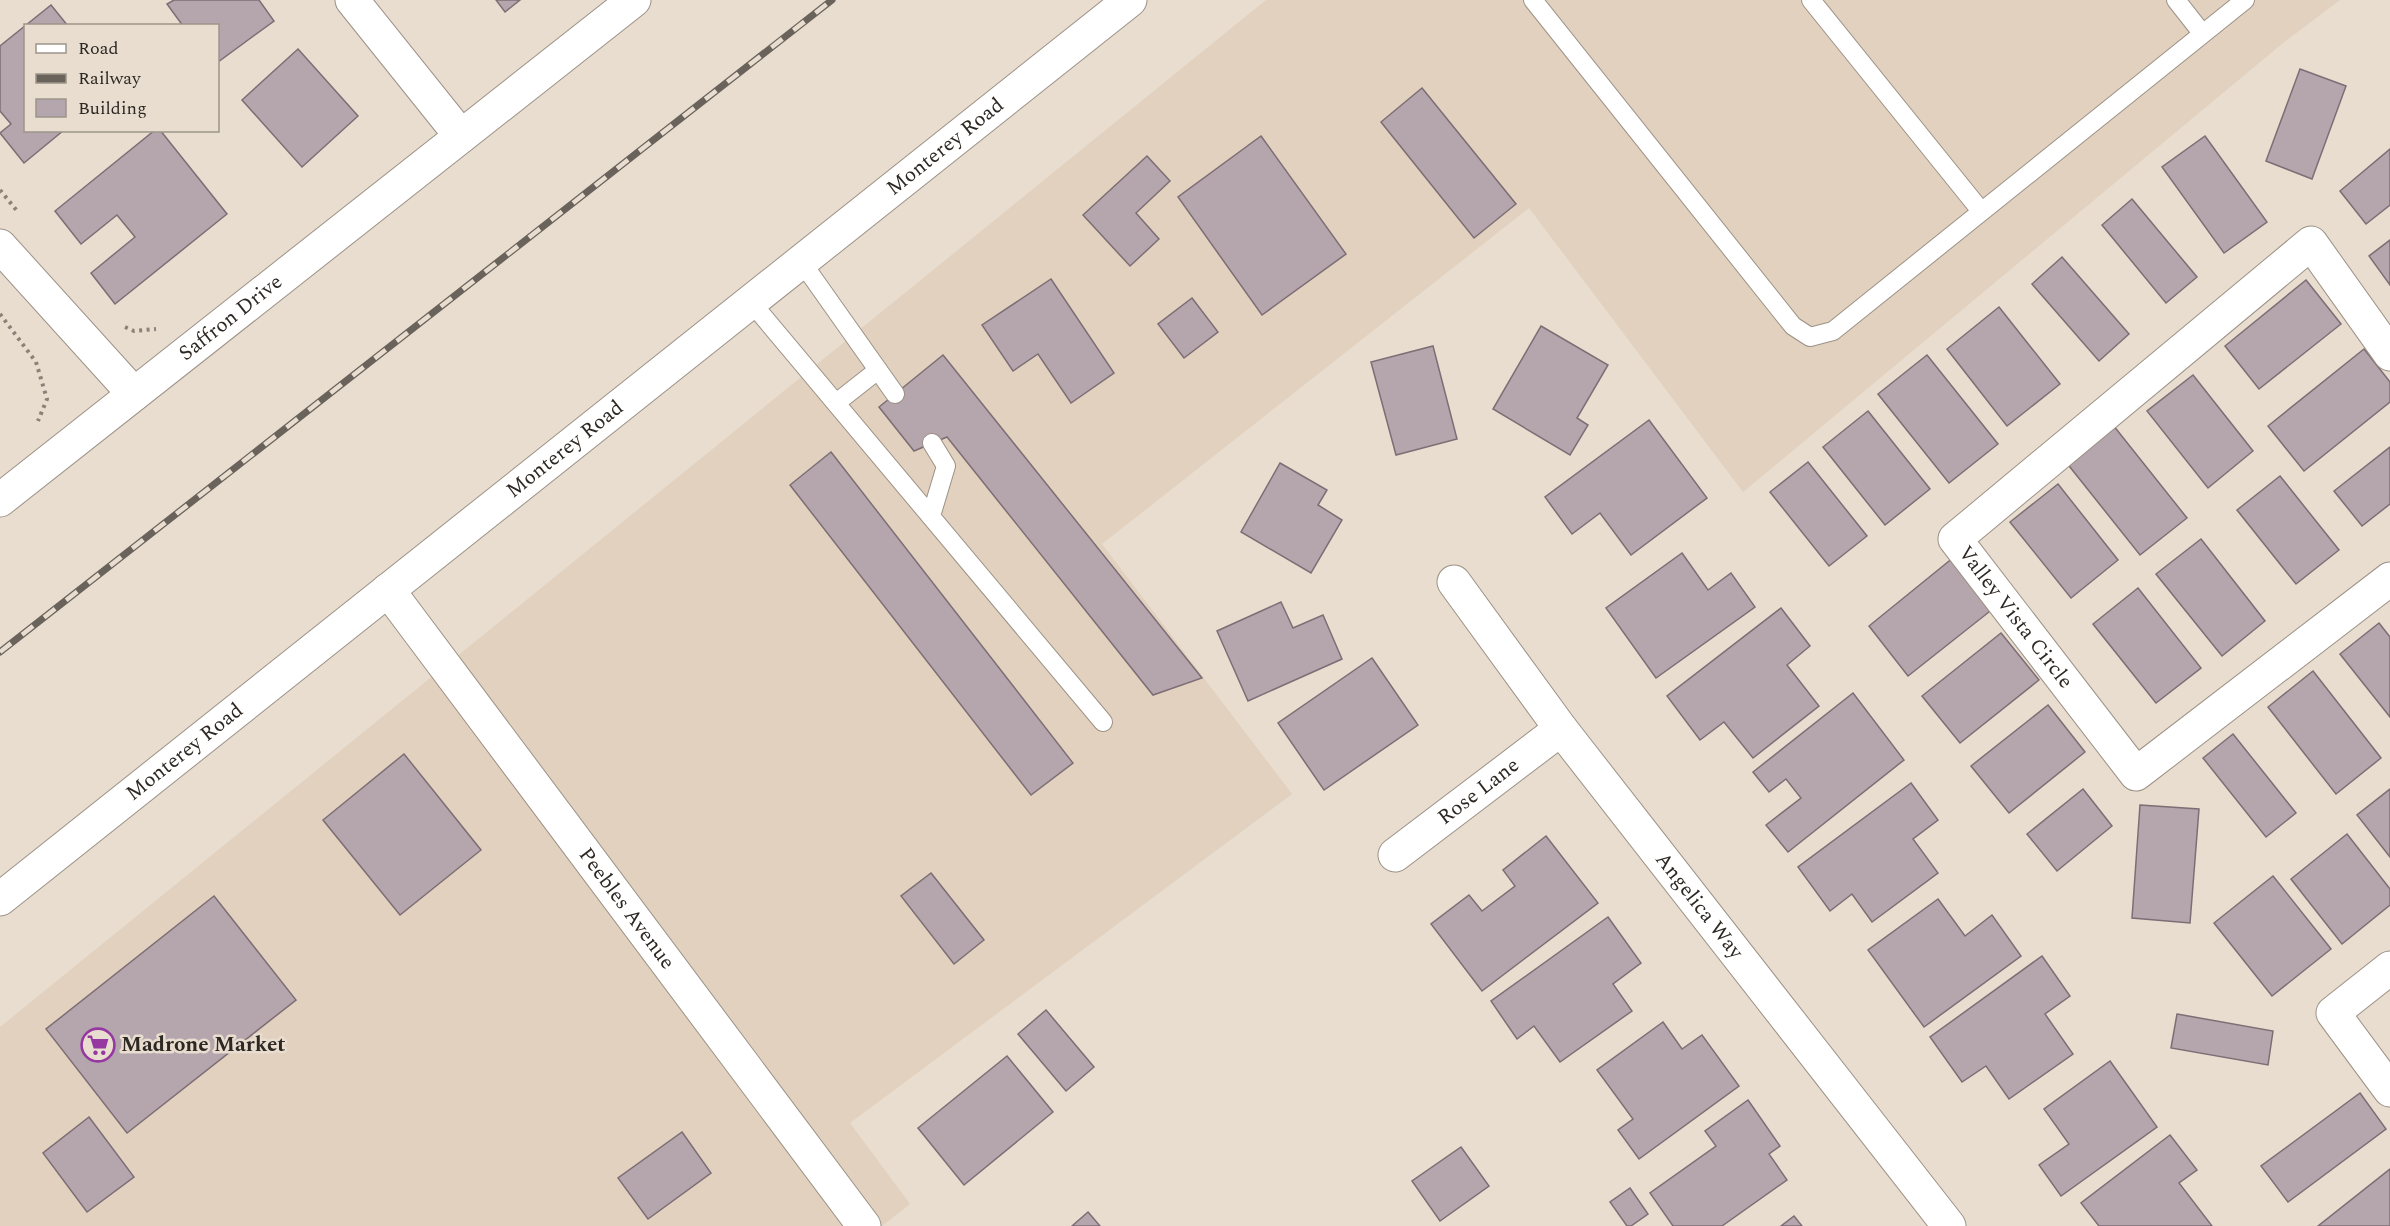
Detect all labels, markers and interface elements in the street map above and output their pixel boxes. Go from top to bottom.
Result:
legend [24,24,219,132]
text: Road [78,35,119,62]
text: Railway [78,65,142,92]
street label: Monterey Road [880,90,1011,204]
text: Building [78,95,147,122]
street label: Saffron Drive [172,267,290,369]
street label: Monterey Road [499,393,631,506]
street label: Valley Vista Circle [1950,539,2081,696]
street label: Monterey Road [119,695,250,809]
street label: Rose Lane [1431,750,1526,833]
street label: Peebles Avenue [570,841,683,976]
street label: Angelica Way [1647,845,1752,967]
supermarket icon: Madrone Market [80,1027,116,1063]
place label: Madrone Market [121,1029,285,1061]

